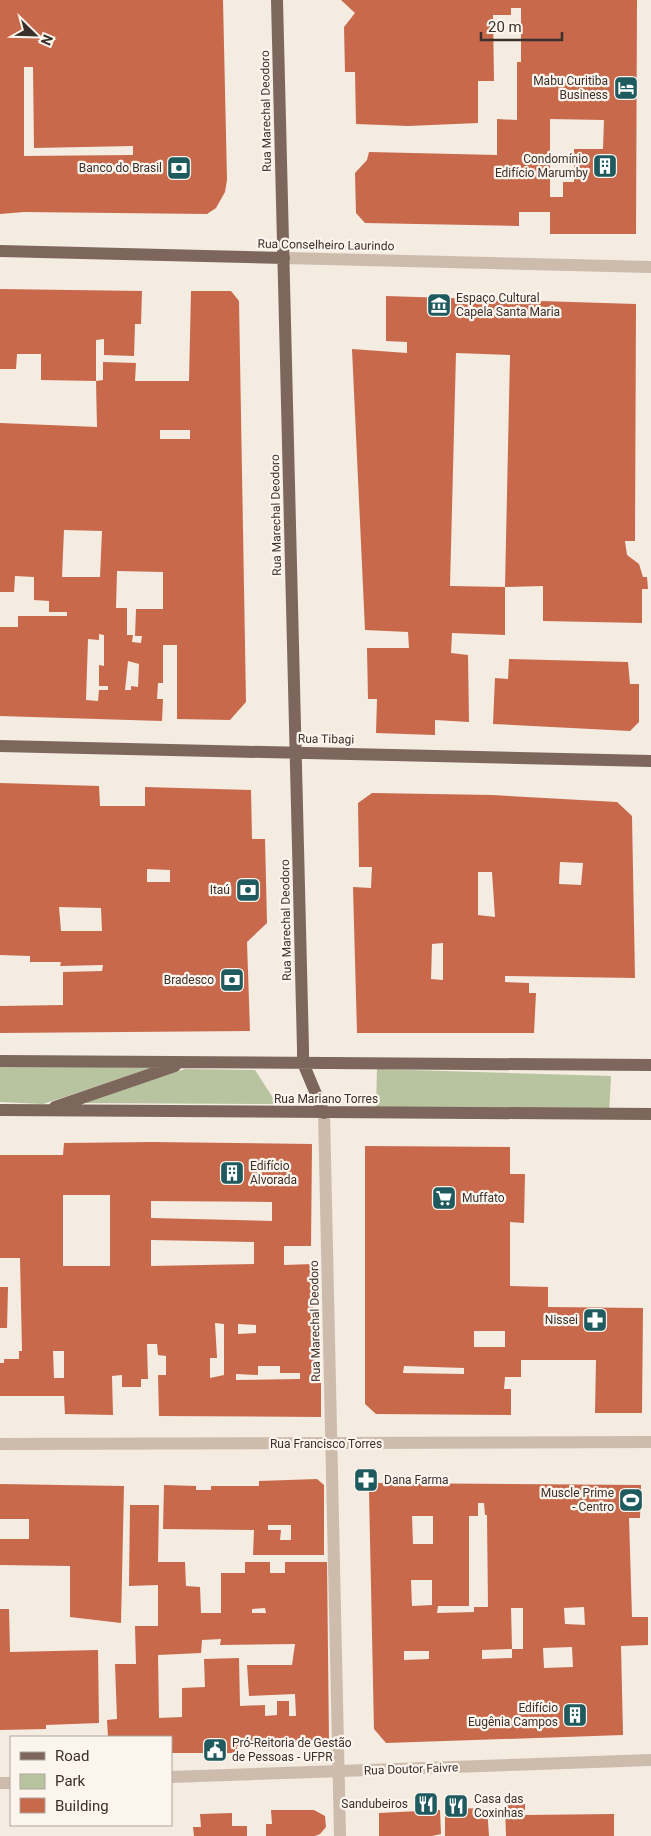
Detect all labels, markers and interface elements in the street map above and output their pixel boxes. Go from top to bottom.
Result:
north arrow [10,10,60,60]
scale bar [481,10,562,42]
text: 20 m [488,18,522,36]
text: N [38,32,56,48]
street label: Rua Marechal Deodoro [258,50,274,172]
place label: Mabu Curitiba Business [533,74,608,102]
hotel icon: Mabu Curitiba Business [613,75,639,101]
place label: Condomínio Edifício Marumby [495,152,588,180]
building icon: Condomínio Edifício Marumby [592,153,618,179]
bank icon: Banco do Brasil [166,155,192,181]
place label: Banco do Brasil [79,161,162,175]
street label: Rua Conselheiro Laurindo [258,237,395,253]
place label: Espaço Cultural Capela Santa Maria [456,291,560,319]
museum icon: Espaço Cultural Capela Santa Maria [426,292,452,318]
street label: Rua Marechal Deodoro [268,454,284,576]
street label: Rua Tibagi [298,732,354,746]
street label: Rua Marechal Deodoro [278,859,294,981]
bank icon: Itaú [235,877,261,903]
place label: Itaú [210,883,230,897]
bank icon: Bradesco [219,967,245,993]
place label: Bradesco [164,973,214,987]
street label: Rua Mariano Torres [274,1092,378,1106]
place label: Edifício Alvorada [250,1159,297,1187]
building icon: Edifício Alvorada [219,1160,245,1186]
supermarket icon: Muffato [431,1185,457,1211]
place label: Muffato [462,1191,505,1205]
street label: Rua Marechal Deodoro [307,1260,323,1382]
pharmacy icon: Nissei [582,1307,608,1333]
place label: Nissei [545,1313,578,1327]
street label: Rua Francisco Torres [270,1437,382,1451]
pharmacy icon: Dana Farma [353,1467,379,1493]
place label: Dana Farma [384,1473,449,1487]
place label: Muscle Prime - Centro [541,1486,614,1514]
sports icon: Muscle Prime - Centro [618,1487,644,1513]
place label: Edifício Eugênia Campos [468,1701,558,1729]
building icon: Edifício Eugênia Campos [562,1702,588,1728]
legend [10,1736,172,1826]
place label: Pró-Reitoria de Gestão de Pessoas - UFPR [232,1736,352,1764]
public building icon: Pró-Reitoria de Gestão de Pessoas - UFPR [202,1737,228,1763]
text: Road [55,1747,89,1765]
street label: Rua Doutor Faivre [364,1760,458,1778]
text: Park [55,1772,86,1790]
restaurant icon: Sandubeiros [413,1791,439,1817]
place label: Casa das Coxinhas [474,1792,524,1820]
restaurant icon: Casa das Coxinhas [443,1793,469,1819]
text: Building [55,1797,109,1815]
place label: Sandubeiros [341,1797,408,1811]

